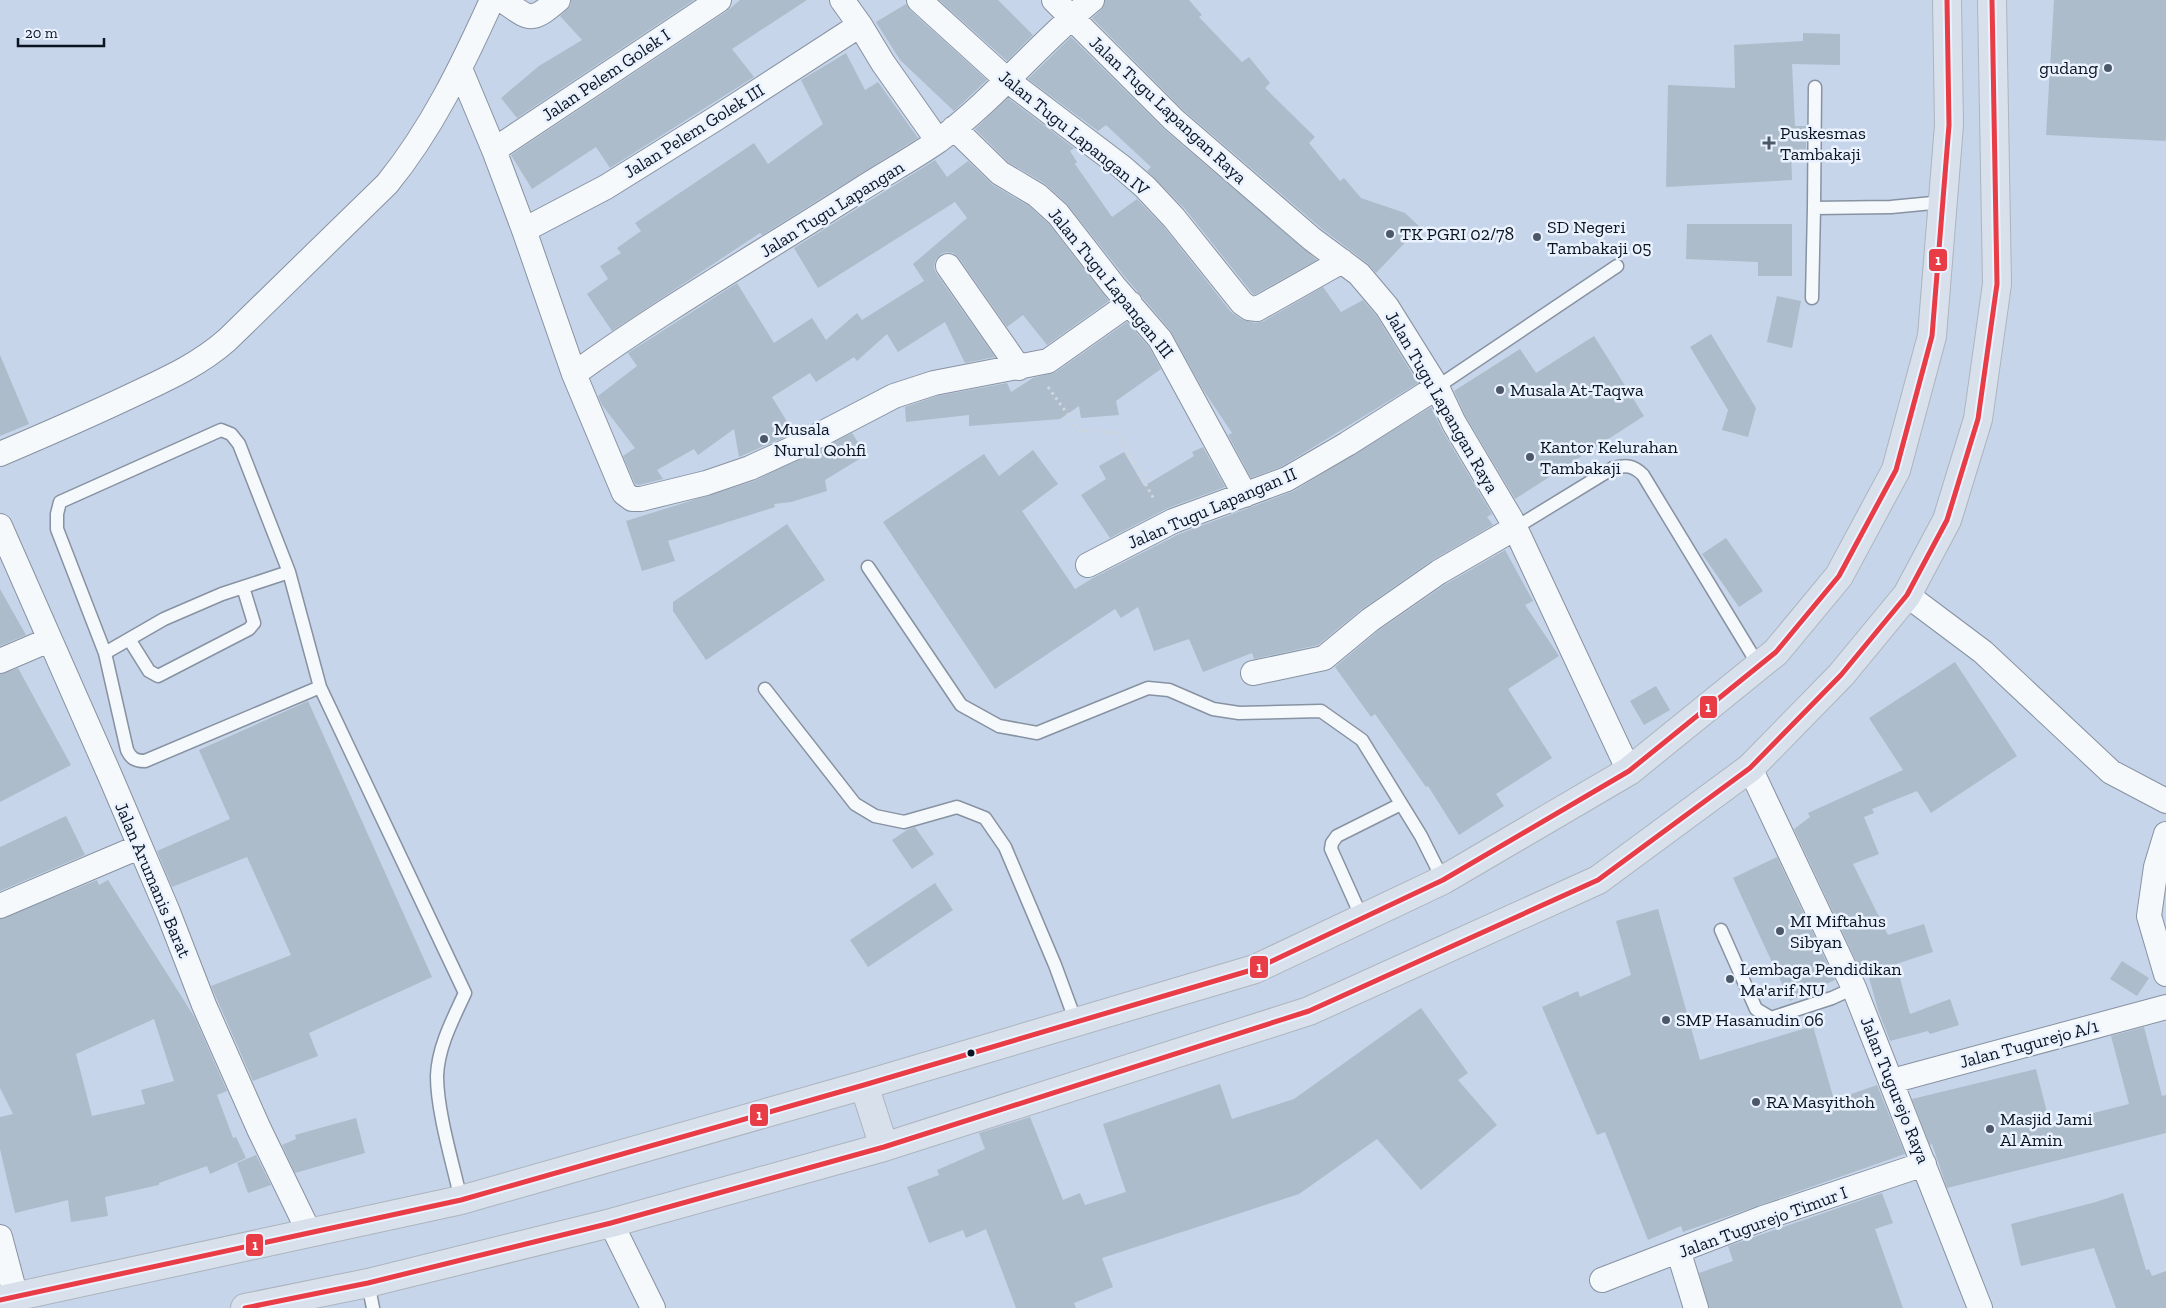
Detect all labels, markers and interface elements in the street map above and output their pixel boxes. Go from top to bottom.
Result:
scale bar [18,15,104,47]
text: 20 m [25,24,58,42]
street label: Jalan Pelem Golek I [538,24,674,126]
street label: Jalan Tugu Lapangan Raya [1085,31,1251,189]
place label: gudang [2039,57,2098,79]
marker: gudang [2102,62,2114,74]
street label: Jalan Tugu Lapangan IV [994,66,1154,201]
street label: Jalan Pelem Golek III [620,79,768,183]
place label: Puskesmas Tambakaji [1780,122,1866,165]
marker: Puskesmas Tambakaji [1762,136,1776,150]
street label: Jalan Tugu Lapangan [756,155,909,262]
street label: Jalan Tugu Lapangan III [1044,203,1179,363]
place label: SD Negeri Tambakaji 05 [1547,216,1651,259]
place label: TK PGRI 02/78 [1400,223,1514,245]
marker: TK PGRI 02/78 [1384,228,1396,240]
marker: SD Negeri Tambakaji 05 [1531,231,1543,243]
line badge: 1 [1928,248,1948,272]
text: 1 [1935,252,1941,269]
street label: Jalan Tugu Lapangan Raya [1381,307,1503,497]
place label: Musala At-Taqwa [1510,379,1644,401]
marker: Musala At-Taqwa [1494,384,1506,396]
place label: Musala Nurul Qohfi [774,418,866,461]
marker: Musala Nurul Qohfi [758,433,770,445]
place label: Kantor Kelurahan Tambakaji [1540,436,1678,479]
marker: Kantor Kelurahan Tambakaji [1524,451,1536,463]
street label: Jalan Tugu Lapangan II [1124,462,1300,554]
line badge: 1 [1699,695,1718,719]
text: 1 [1705,699,1711,716]
street label: Jalan Arumanis Barat [110,799,196,962]
place label: MI Miftahus Sibyan [1790,910,1886,953]
marker: MI Miftahus Sibyan [1774,925,1786,937]
line badge: 1 [1249,955,1269,979]
place label: Lembaga Pendidikan Ma'arif NU [1740,958,1902,1001]
text: 1 [1256,959,1262,976]
marker: Lembaga Pendidikan Ma'arif NU [1724,973,1736,985]
place label: SMP Hasanudin 06 [1676,1009,1824,1031]
street label: Jalan Tugurejo Raya [1856,1013,1935,1167]
marker: SMP Hasanudin 06 [1660,1014,1672,1026]
street label: Jalan Tugurejo A/1 [1957,1015,2101,1073]
unlabelled marker [966,1048,976,1058]
place label: RA Masyithoh [1766,1091,1875,1113]
marker: RA Masyithoh [1750,1096,1762,1108]
line badge: 1 [749,1103,769,1127]
text: 1 [756,1107,762,1124]
place label: Masjid Jami Al Amin [2000,1108,2092,1151]
marker: Masjid Jami Al Amin [1984,1123,1996,1135]
street label: Jalan Tugurejo Timur I [1676,1181,1850,1263]
line badge: 1 [245,1233,264,1257]
text: 1 [252,1237,258,1254]

